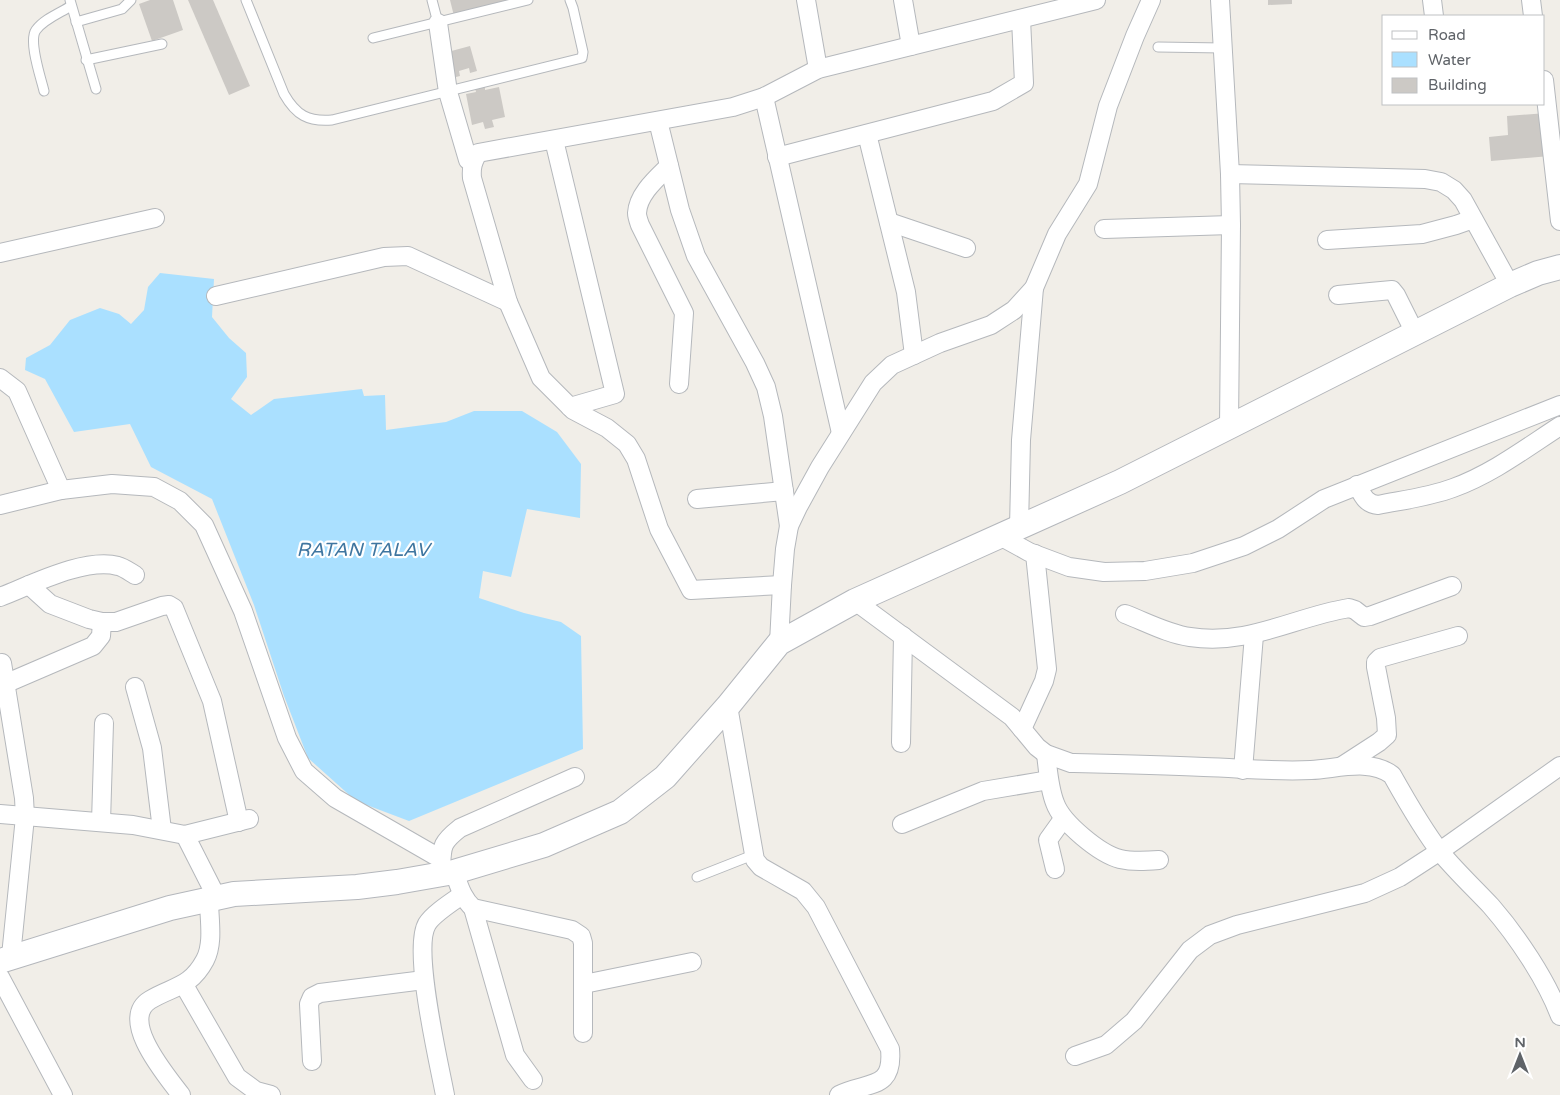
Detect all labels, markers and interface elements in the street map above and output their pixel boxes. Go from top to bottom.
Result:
legend [1382,15,1545,105]
text: Road [1428,26,1466,44]
text: Water [1428,51,1471,69]
text: Building [1428,76,1487,94]
water label: RATAN TALAV [297,539,432,561]
north arrow [1495,1030,1545,1080]
text: N [1514,1034,1526,1051]

